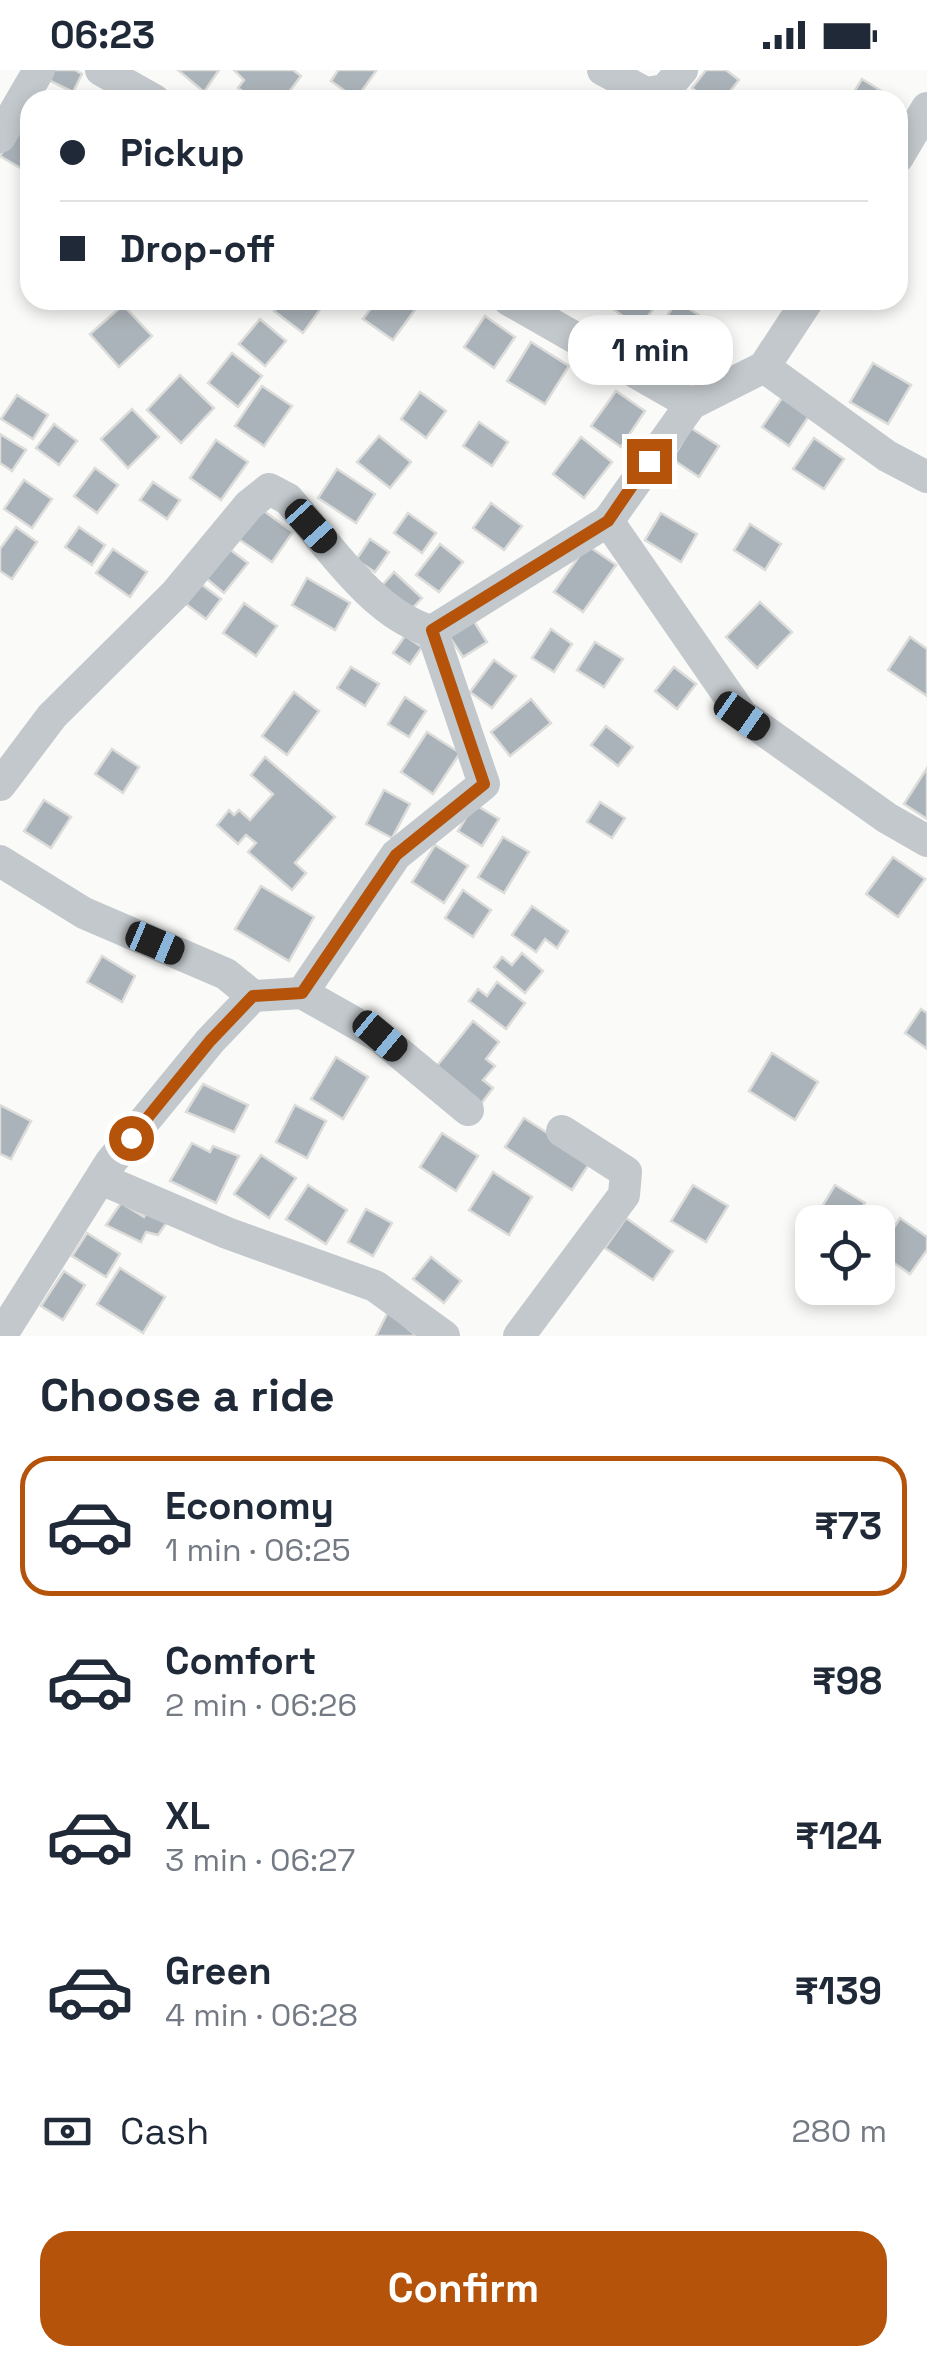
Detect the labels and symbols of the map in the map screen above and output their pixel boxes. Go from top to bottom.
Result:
callout: 1 min [566,316,732,386]
route end [627,439,672,484]
car [280,494,342,558]
car [709,687,775,745]
car [122,917,188,969]
car [347,1005,413,1067]
route start [109,1116,154,1161]

